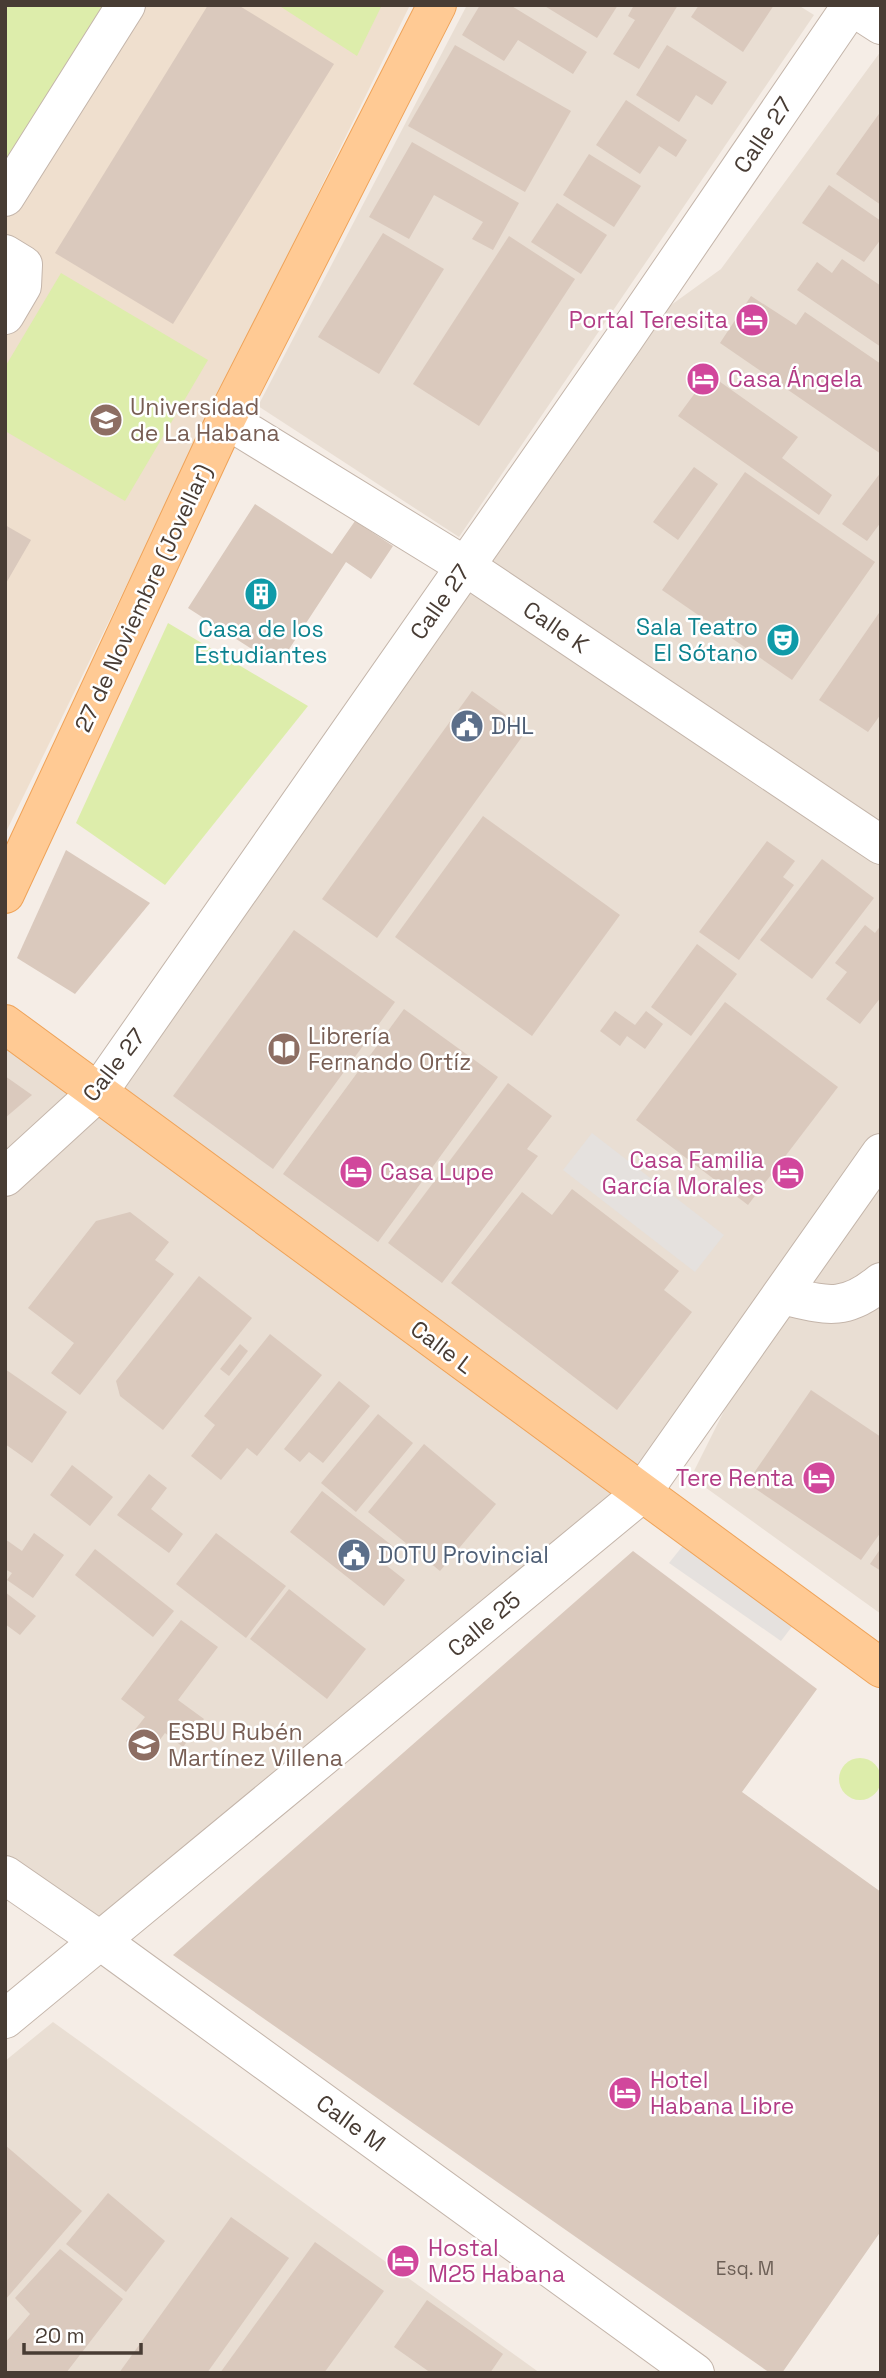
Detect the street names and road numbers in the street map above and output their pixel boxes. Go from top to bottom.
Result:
street label: Calle 27 [727,91,799,179]
street label: 27 de Noviembre (Jovellar) [68,459,218,737]
street label: Calle 27 [403,558,477,646]
street label: Calle K [517,594,595,660]
street label: Calle 27 [76,1022,152,1108]
street label: Calle L [404,1314,480,1380]
street label: Calle 25 [441,1585,527,1663]
street label: Calle M [310,2088,392,2158]

